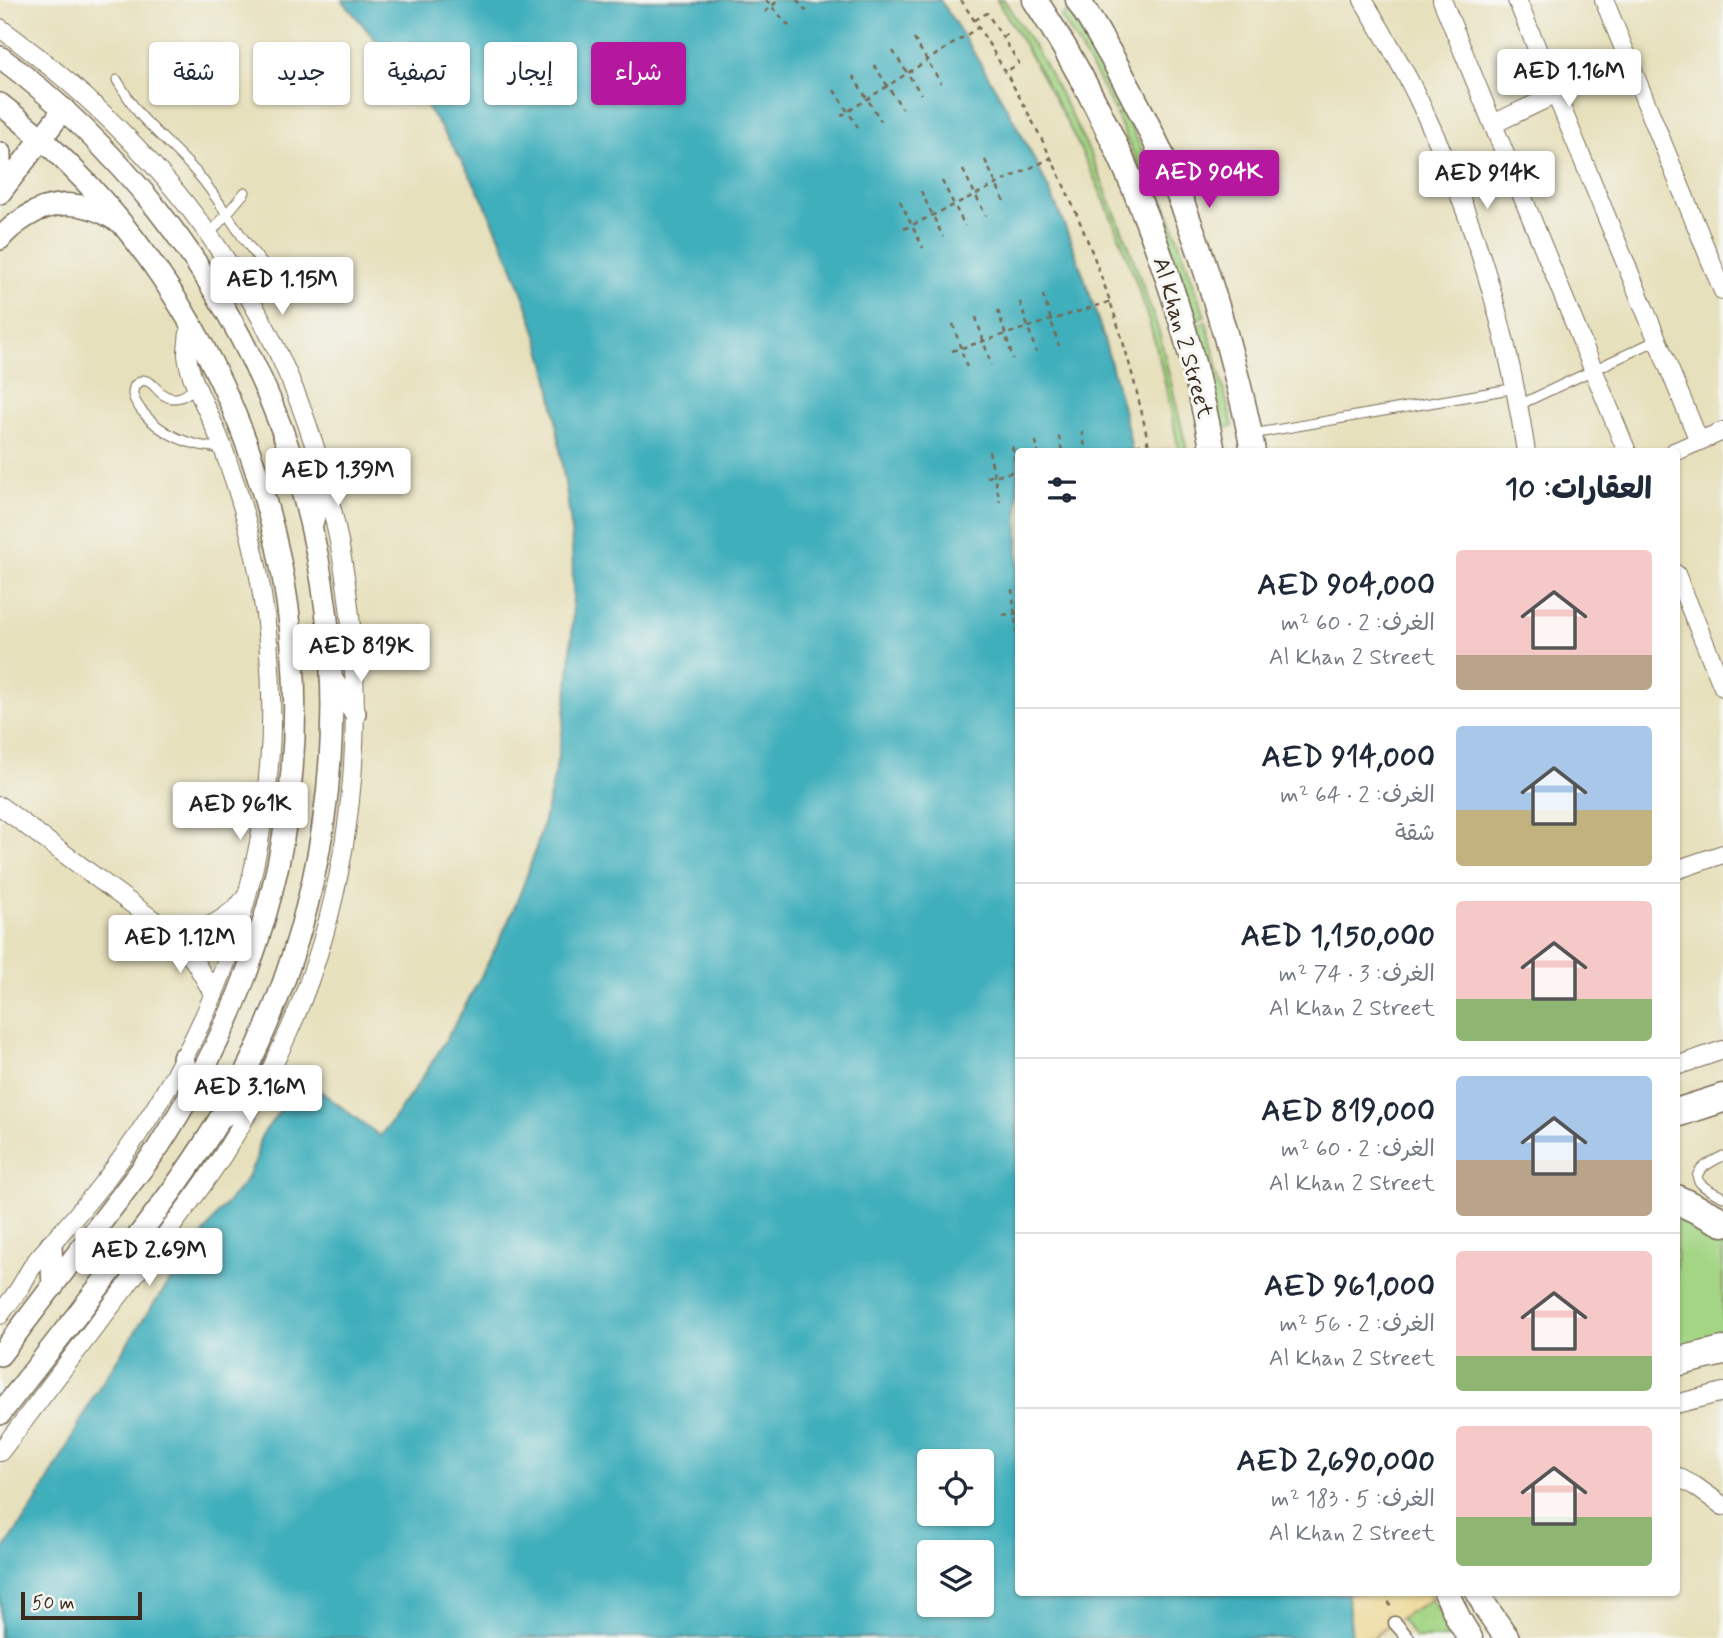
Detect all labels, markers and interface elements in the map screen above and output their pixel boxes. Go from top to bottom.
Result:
chip: شقة [149,42,239,105]
chip: جديد [253,42,350,105]
chip: تصفية [364,42,470,105]
chip: إيجار [484,42,577,105]
chip: شراء [591,42,686,105]
pin: AED 1.16M [1489,50,1649,109]
text: AED 1.16M [1513,57,1625,87]
pin: AED 904K [1137,150,1281,210]
pin: AED 914K [1415,152,1559,211]
text: AED 904K [1155,158,1263,188]
text: AED 914K [1435,159,1539,189]
street label: Al Khan 2 Street [1145,254,1219,423]
pin: AED 1.15M [202,258,362,317]
text: AED 1.15M [226,265,338,295]
pin: AED 1.39M [258,448,418,508]
text: AED 1.39M [282,456,394,486]
text: العقارات: 10 [1505,470,1652,509]
icon: filters [1043,471,1081,509]
text: AED 904,000 [1257,566,1435,605]
icon: home [1512,578,1596,662]
text: الغرف: 2 · 60 m² [1281,609,1435,639]
pin: AED 819K [289,624,433,684]
text: AED 819K [309,632,413,662]
text: Al Khan 2 Street [1269,643,1435,673]
text: AED 914,000 [1262,738,1435,777]
icon: home [1512,754,1596,838]
text: الغرف: 2 · 64 m² [1280,781,1435,811]
pin: AED 961K [168,782,312,842]
text: AED 961K [189,790,291,820]
text: شقة [1395,819,1435,849]
pin: AED 1.12M [100,916,260,975]
text: AED 1,150,000 [1241,917,1435,956]
text: AED 1.12M [124,923,236,953]
icon: home [1512,929,1596,1013]
text: الغرف: 3 · 74 m² [1279,960,1435,990]
text: Al Khan 2 Street [1269,994,1435,1024]
pin: AED 3.16M [170,1066,330,1125]
text: AED 3.16M [194,1073,306,1103]
text: AED 819,000 [1261,1092,1435,1131]
icon: home [1512,1104,1596,1188]
text: الغرف: 2 · 60 m² [1281,1135,1435,1165]
text: Al Khan 2 Street [1269,1169,1435,1199]
pin: AED 2.69M [69,1228,229,1288]
text: AED 2.69M [91,1236,207,1266]
text: AED 961,000 [1264,1267,1435,1306]
icon: home [1512,1279,1596,1363]
text: الغرف: 2 · 56 m² [1279,1310,1435,1340]
text: Al Khan 2 Street [1269,1344,1435,1374]
text: AED 2,690,000 [1237,1442,1435,1481]
map controls [917,1449,994,1617]
button: locate [917,1449,994,1526]
icon: home [1512,1454,1596,1538]
text: الغرف: 5 · 183 m² [1271,1485,1435,1515]
text: Al Khan 2 Street [1269,1519,1435,1549]
button: layers [917,1540,994,1617]
scale bar [21,1589,142,1621]
text: 50 m [32,1591,75,1616]

